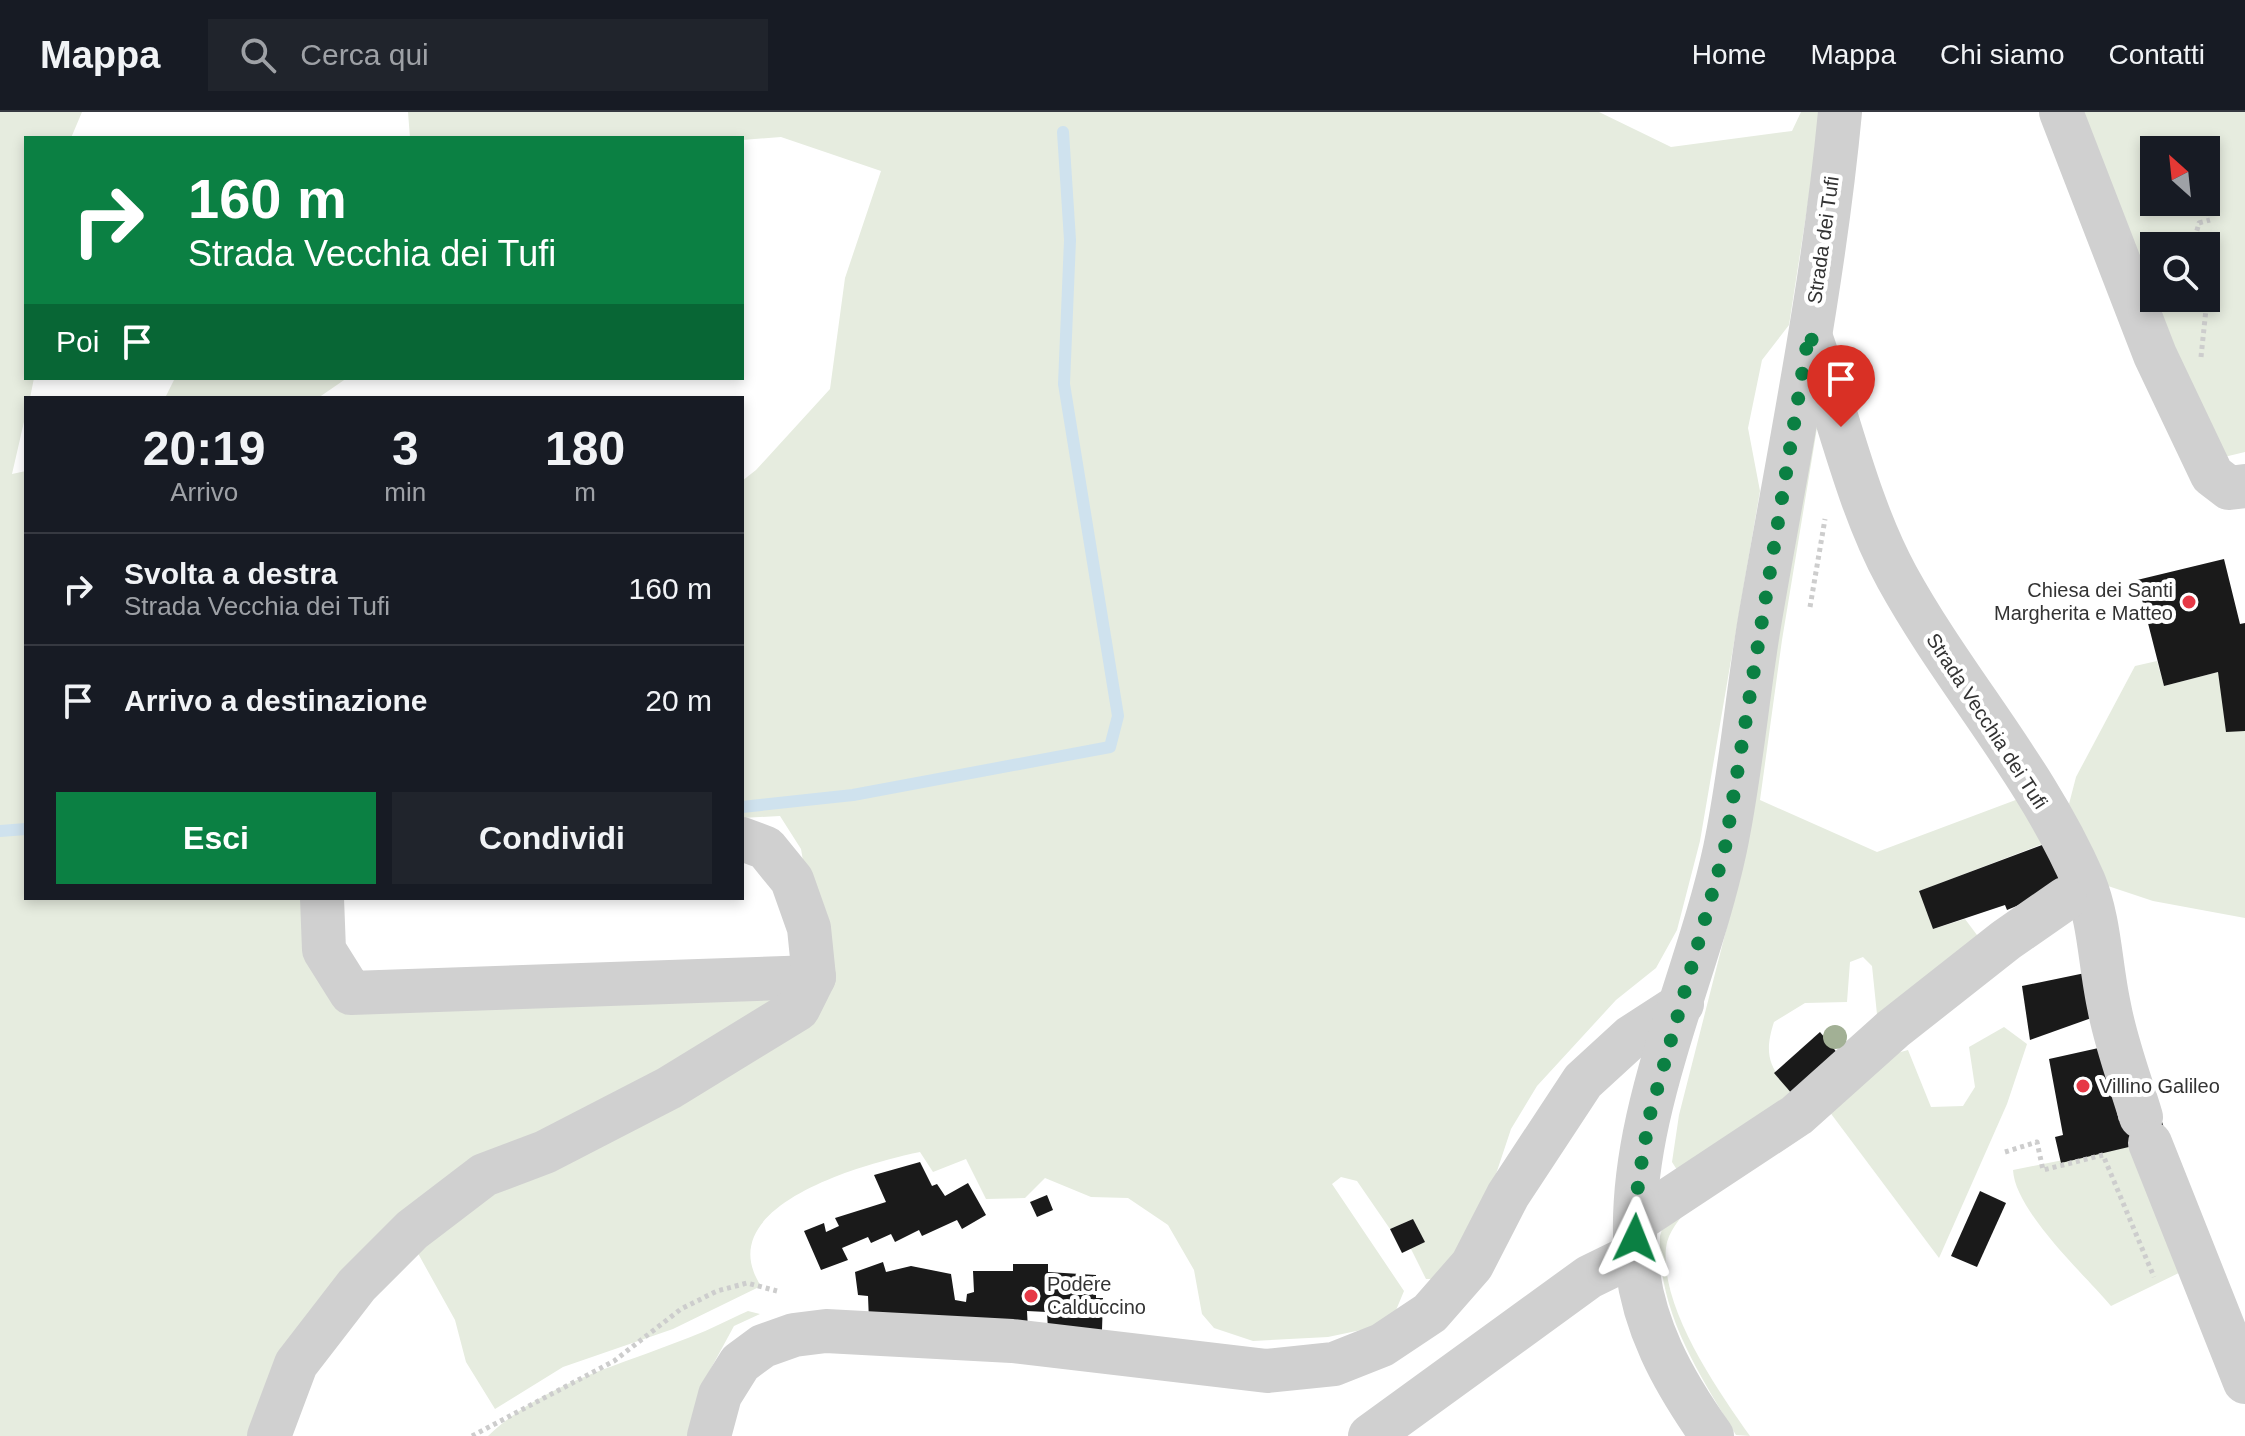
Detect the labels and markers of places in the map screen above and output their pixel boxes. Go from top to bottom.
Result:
pin [1807,345,1875,427]
place label: Chiesa dei Santi Margherita e Matteo [1994,579,2173,624]
marker: Chiesa dei Santi Margherita e Matteo [2180,593,2198,611]
place label: Villino Galileo [2099,1075,2220,1097]
marker: Villino Galileo [2074,1077,2092,1095]
place label: Podere Calduccino [1047,1273,1146,1318]
marker: Podere Calduccino [1022,1287,1040,1305]

